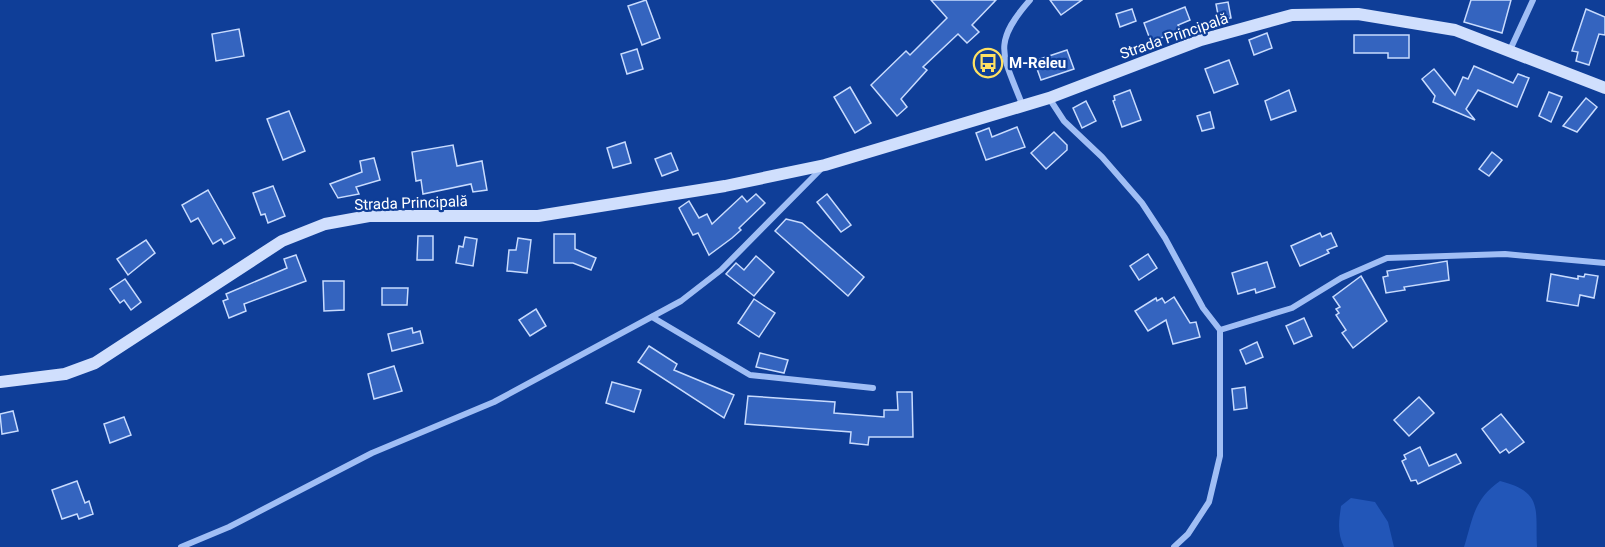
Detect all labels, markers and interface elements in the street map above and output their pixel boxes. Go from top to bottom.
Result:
street label: Strada Principală [1117,9,1231,63]
bus stop icon: M-Releu [972,47,1004,79]
place label: M-Releu [1009,54,1066,72]
street label: Strada Principală [354,192,468,214]

